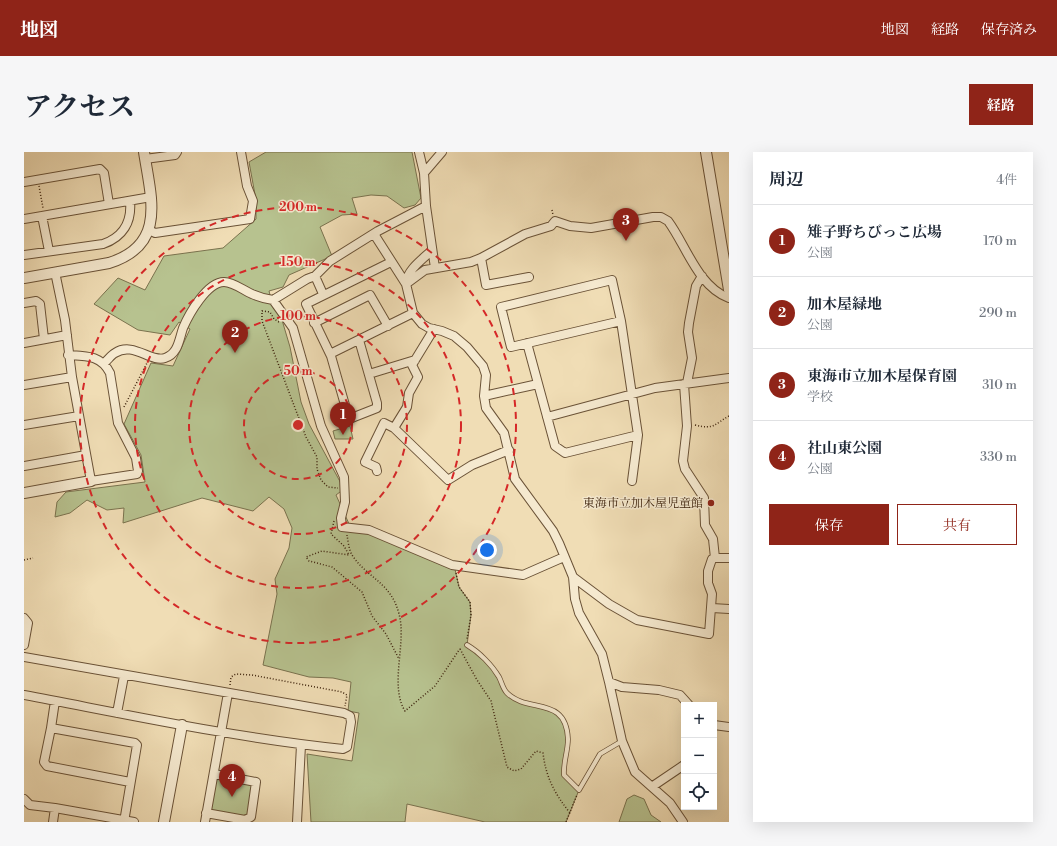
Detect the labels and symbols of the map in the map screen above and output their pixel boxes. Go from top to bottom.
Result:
text: 200 m [279,200,317,215]
pin: 3 [613,208,639,241]
text: 150 m [281,255,315,270]
text: 100 m [280,309,316,324]
pin: 2 [222,320,248,353]
text: 50 m [283,364,313,379]
pin: 1 [330,402,356,435]
centre of rings [291,418,305,432]
place label: 東海市立加木屋児童館 [583,496,703,511]
marker: 東海市立加木屋児童館 [706,498,716,508]
your location [477,540,497,560]
pin: 4 [219,764,245,797]

